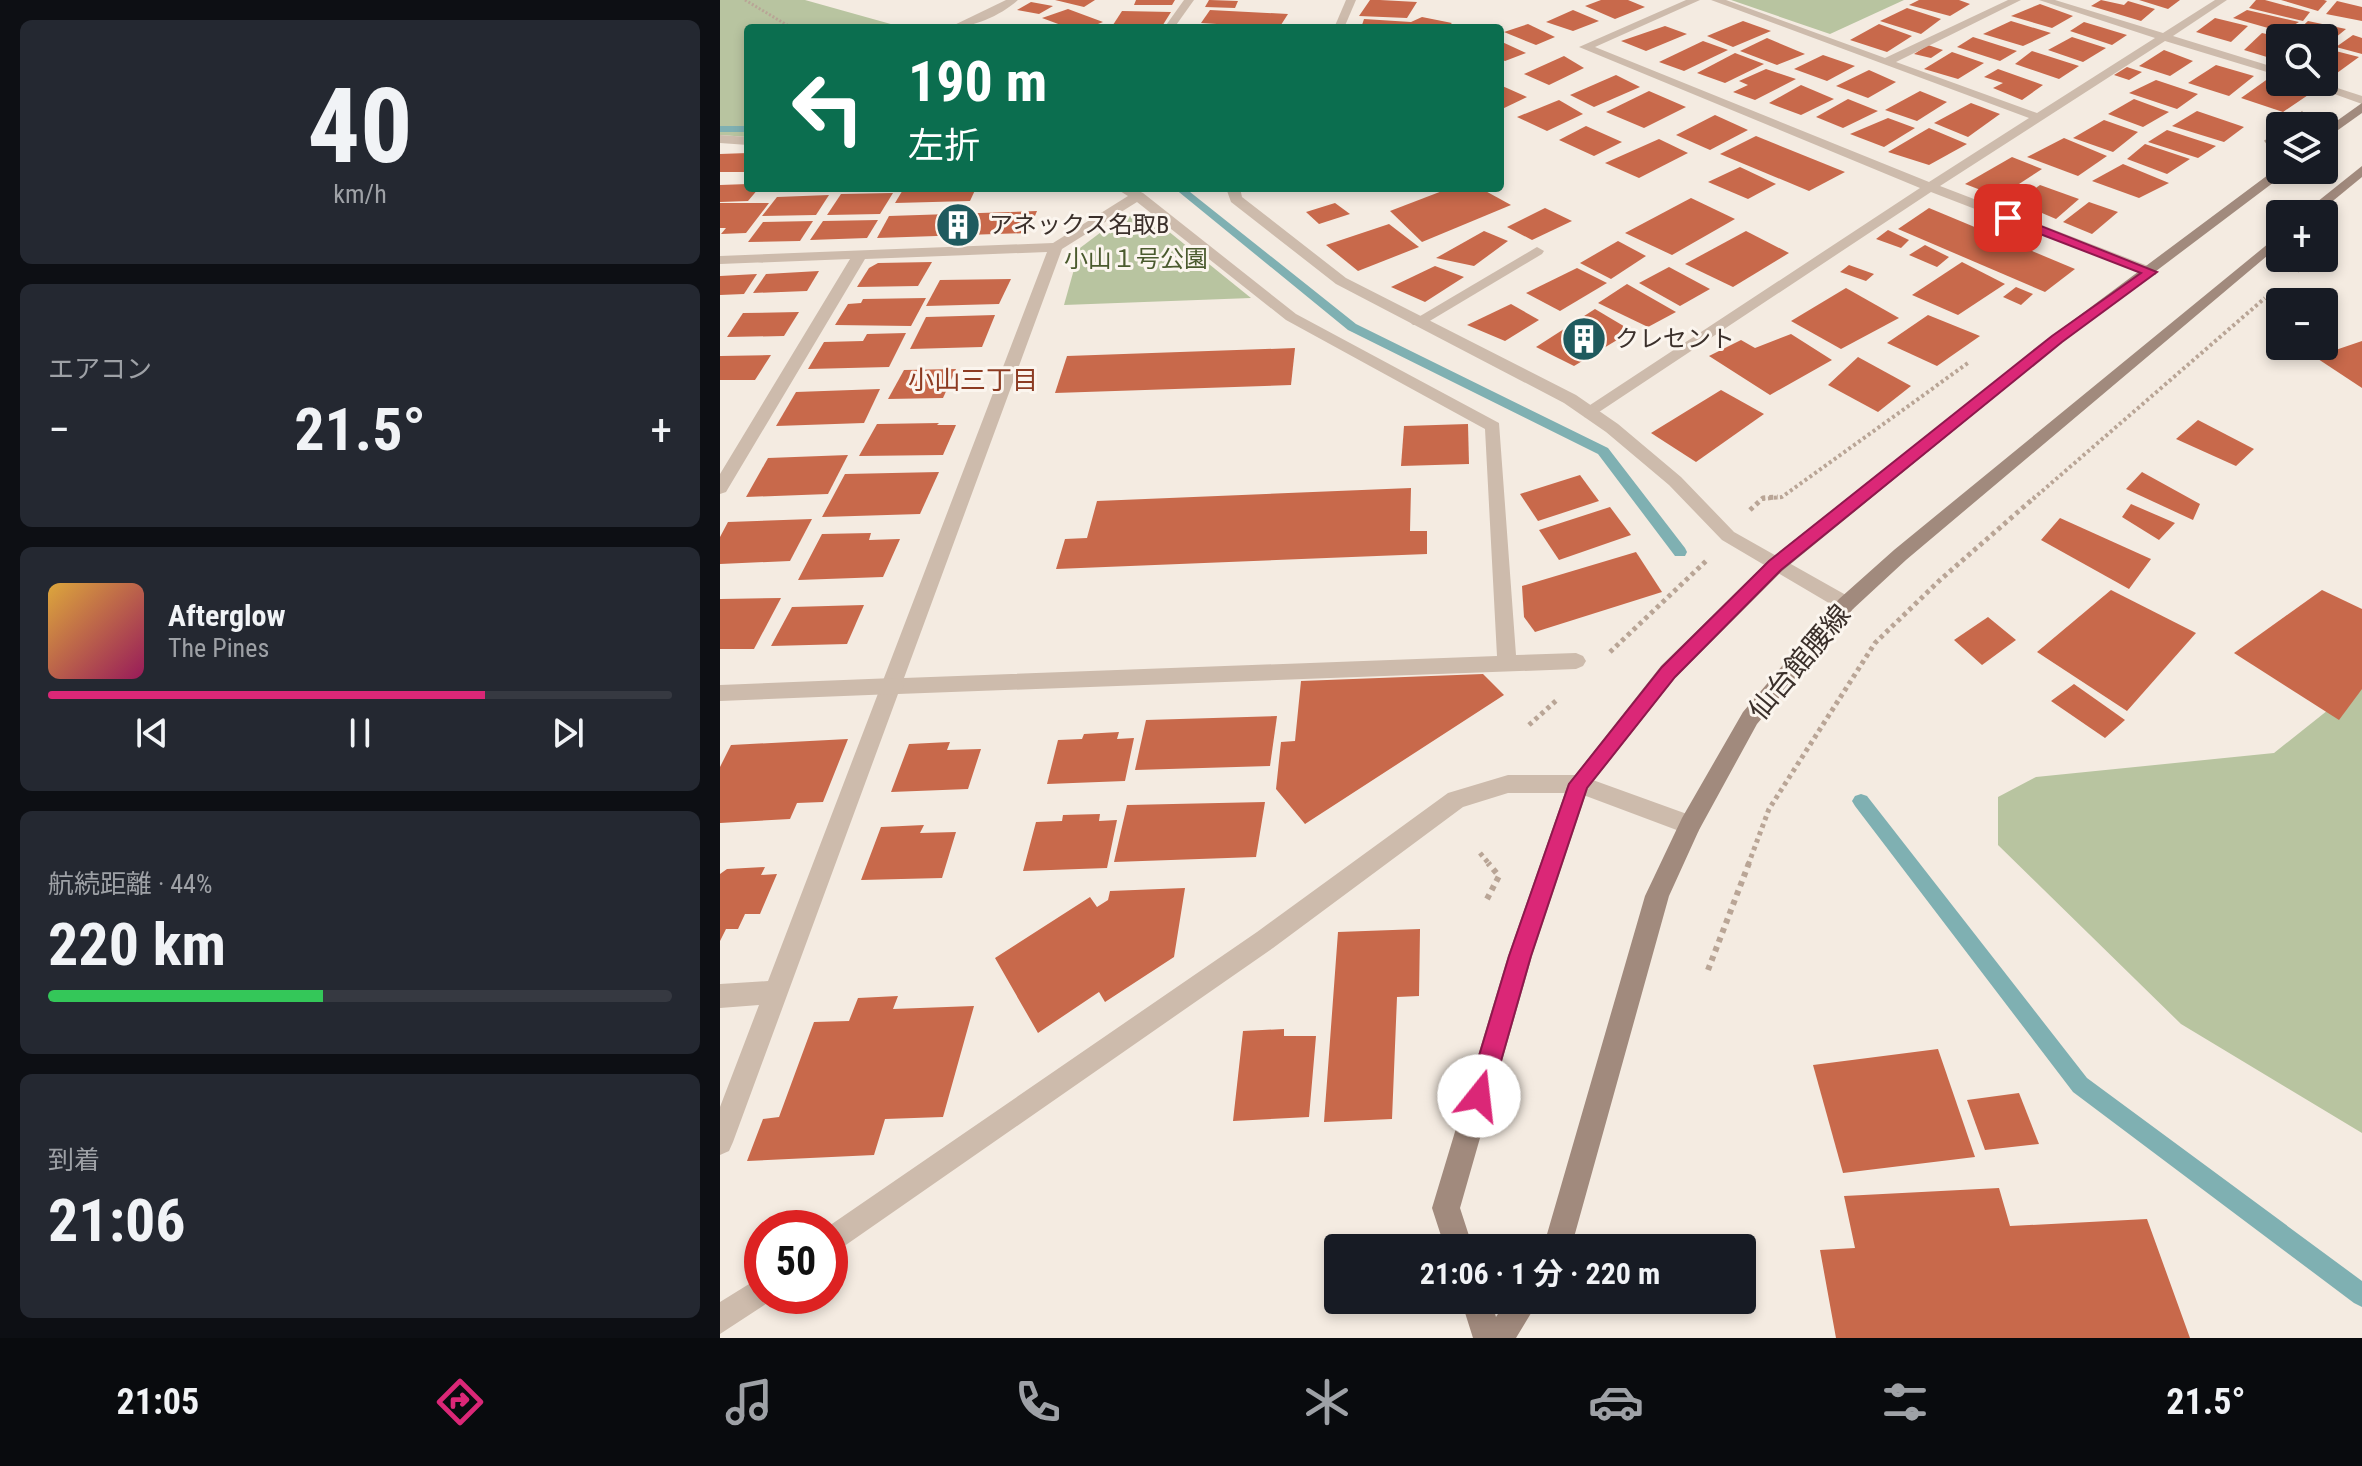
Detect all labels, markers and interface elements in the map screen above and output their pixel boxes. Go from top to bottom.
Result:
map controls [2266,24,2338,360]
button: search [2266,24,2338,96]
text: 190 m [908,49,1047,115]
icon: left [776,56,880,160]
text: 40 [307,66,413,187]
button: layers [2266,112,2338,184]
text: 左折 [908,125,980,167]
text: km/h [333,179,387,209]
pin [1974,184,2042,252]
icon: arrive [1986,196,2030,240]
button: + [2266,200,2338,272]
building icon: アネックス名取B [934,201,982,249]
place label: アネックス名取B [989,211,1169,239]
park label: 小山１号公園 [1064,245,1208,273]
button: − [2266,288,2338,360]
building icon: クレセント [1560,315,1608,363]
place label: クレセント [1615,325,1735,353]
text: エアコン [48,354,152,384]
district label: 小山三丁目 [908,365,1038,395]
text: 21.5° [294,394,426,465]
text: − [48,404,70,456]
text: + [650,404,672,456]
text: Afterglow [168,598,286,633]
street label: 仙台館腰線 [1742,598,1857,727]
text: The Pines [168,633,269,663]
icon: previous [130,711,174,755]
icon: pause [338,711,382,755]
icon: next [546,711,590,755]
text: 航続距離 · 44% [48,869,212,899]
text: 220 km [48,909,226,980]
position arrow [1437,1054,1521,1138]
text: 到着 [48,1145,100,1175]
text: 21:06 [48,1185,186,1256]
speed limit sign: 50 [744,1210,848,1314]
text: 21:06 · 1 分 · 220 m [1420,1256,1660,1291]
icon: directions [432,1374,488,1430]
icon: music [721,1374,777,1430]
icon: phone [1010,1374,1066,1430]
icon: climate [1299,1374,1355,1430]
icon: car [1588,1374,1644,1430]
icon: filters [1877,1374,1933,1430]
text: 21:05 [117,1381,199,1423]
text: 21.5° [2166,1381,2245,1423]

